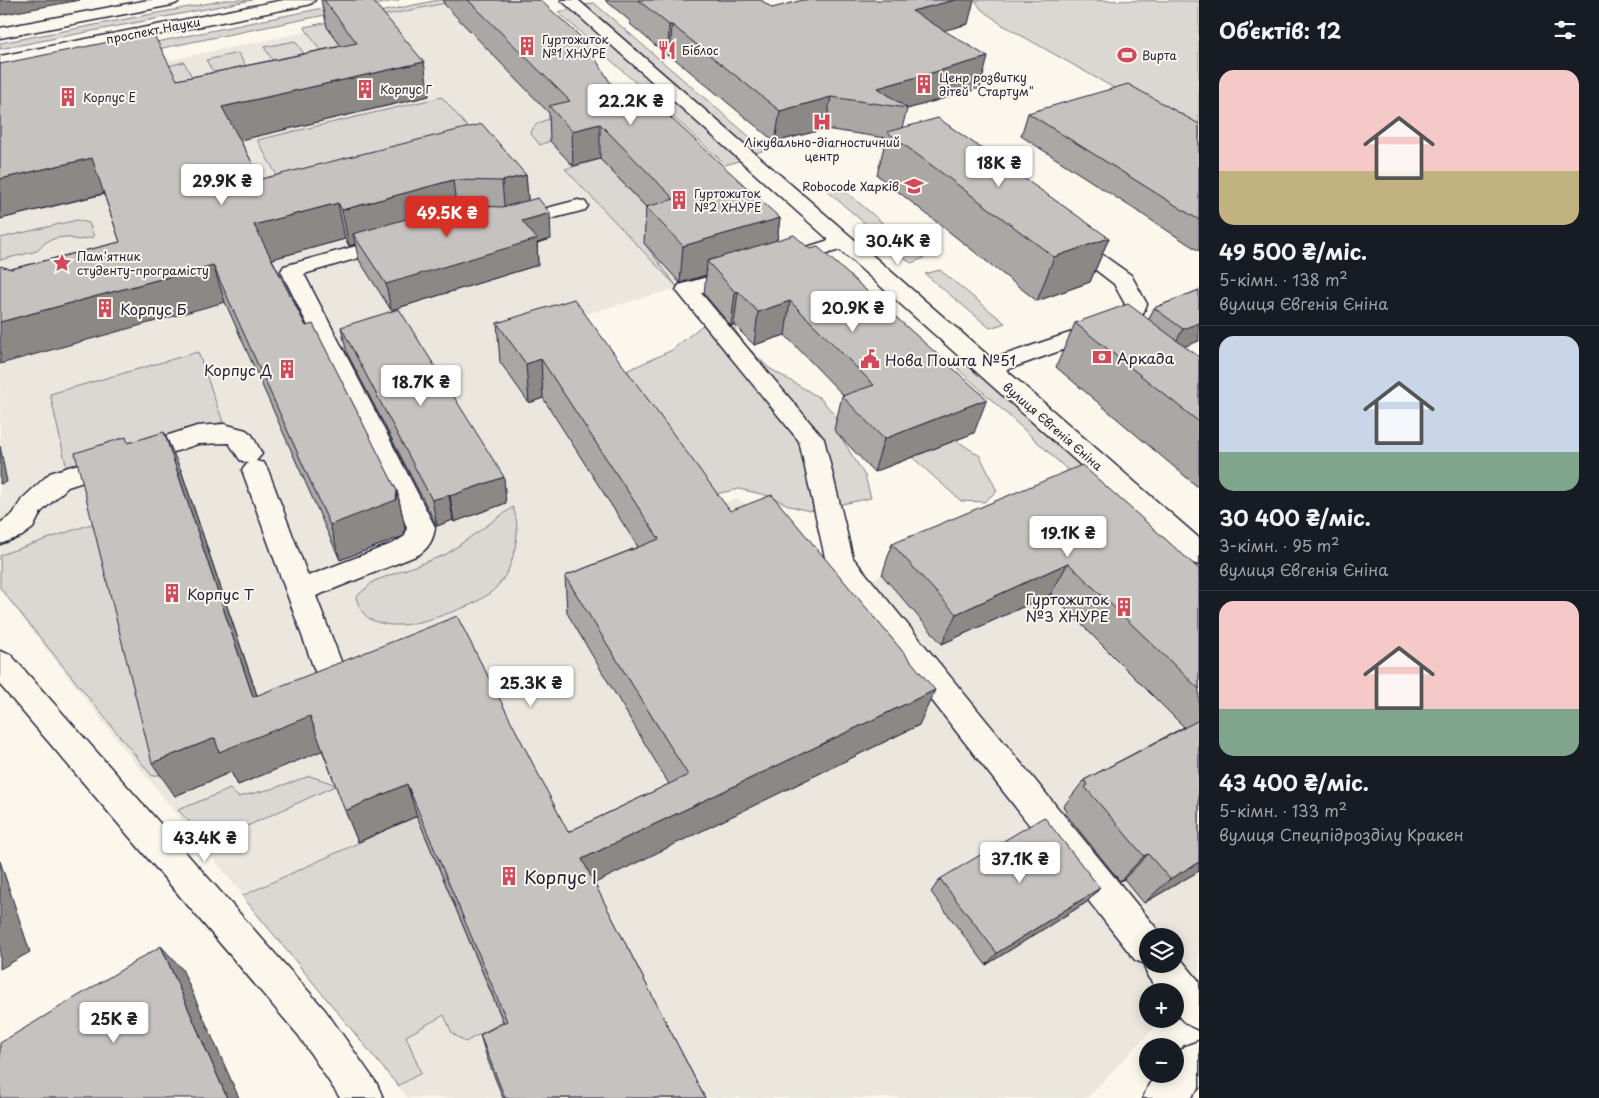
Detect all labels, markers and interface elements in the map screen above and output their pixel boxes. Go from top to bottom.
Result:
street label: проспект Науки [104,12,202,48]
text: Об’єктів: 12 [1219,14,1341,46]
icon: filters [1551,16,1579,44]
place label: Гуртожиток №1 ХНУРЕ [542,30,610,62]
building icon: Гуртожиток №1 ХНУРЕ [516,35,538,57]
restaurant icon: Біблос [656,39,678,61]
place label: Біблос [682,41,719,59]
sports icon: Вирта [1116,44,1138,66]
place label: Вирта [1142,46,1178,64]
place label: Ценр розвитку дітей "Стартум" [939,68,1034,100]
building icon: Ценр розвитку дітей "Стартум" [913,73,935,95]
building icon: Корпус Г [354,78,376,100]
place label: Корпус Г [380,80,432,98]
pin: 22.2K ₴ [585,84,677,126]
building icon: Корпус E [57,86,79,108]
place label: Корпус E [83,88,136,106]
text: 22.2K ₴ [599,88,663,112]
icon: home [1354,103,1444,193]
hospital icon: Лікувально-діагностичний центр [811,111,833,133]
place label: Лікувально-діагностичний центр [744,133,900,165]
pin: 18K ₴ [964,146,1034,188]
text: 18K ₴ [977,150,1021,174]
pin: 29.9K ₴ [176,164,268,206]
text: 29.9K ₴ [192,168,252,192]
school or university icon: Robocode Харків [903,175,925,197]
place label: Robocode Харків [802,177,899,195]
place label: Гуртожиток №2 ХНУРЕ [694,184,762,216]
building icon: Гуртожиток №2 ХНУРЕ [668,189,690,211]
pin: 49.5K ₴ [401,196,493,238]
text: 49.5K ₴ [416,200,478,224]
pin: 30.4K ₴ [852,224,944,266]
text: 30.4K ₴ [866,228,930,252]
text: 49 500 ₴/міс. [1219,235,1367,267]
place label: Пам'ятник студенту-програмісту [77,247,209,279]
place icon: Пам'ятник студенту-програмісту [51,252,73,274]
text: 5-кімн. · 138 m² [1219,267,1348,291]
pin: 20.9K ₴ [807,290,899,333]
text: вулиця Євгенія Єніна [1219,291,1388,315]
text: 20.9K ₴ [822,295,884,319]
building icon: Корпус Б [94,297,116,319]
place label: Корпус Б [120,297,187,320]
bank icon: Аркада [1091,346,1113,368]
place label: Аркада [1117,346,1175,369]
public building icon: Нова Пошта №51 [859,348,881,370]
place label: Нова Пошта №51 [885,348,1016,371]
place label: Корпус Д [204,358,272,381]
building icon: Корпус Д [276,358,298,380]
pin: 18.7K ₴ [375,364,467,407]
icon: home [1354,368,1444,458]
text: 18.7K ₴ [392,369,450,393]
street label: вулиця Євгенія Єніна [999,378,1107,475]
text: 30 400 ₴/міс. [1219,501,1371,533]
pin: 19.1K ₴ [1022,516,1114,558]
text: 19.1K ₴ [1040,520,1096,544]
text: 3-кімн. · 95 m² [1219,533,1340,557]
text: вулиця Євгенія Єніна [1219,557,1388,581]
building icon: Корпус T [161,582,183,604]
place label: Корпус T [187,582,255,605]
place label: Гуртожиток №3 ХНУРЕ [1025,587,1109,627]
building icon: Гуртожиток №3 ХНУРЕ [1113,596,1135,618]
icon: home [1354,633,1444,723]
pin: 25.3K ₴ [485,666,577,708]
text: 25.3K ₴ [500,670,562,694]
text: 43 400 ₴/міс. [1219,766,1369,798]
text: 5-кімн. · 133 m² [1219,798,1347,822]
pin: 43.4K ₴ [159,820,251,863]
text: вулиця Спецпідрозділу Кракен [1219,822,1464,846]
text: 43.4K ₴ [173,825,237,849]
pin: 37.1K ₴ [974,842,1066,884]
text: 37.1K ₴ [991,846,1049,870]
place label: Корпус І [524,863,597,890]
building icon: Корпус І [498,865,520,887]
map controls [1139,928,1184,1083]
button: layers [1139,928,1184,973]
button: + [1139,983,1184,1028]
pin: 25K ₴ [79,1002,149,1044]
text: 25K ₴ [90,1006,138,1030]
button: − [1139,1038,1184,1083]

